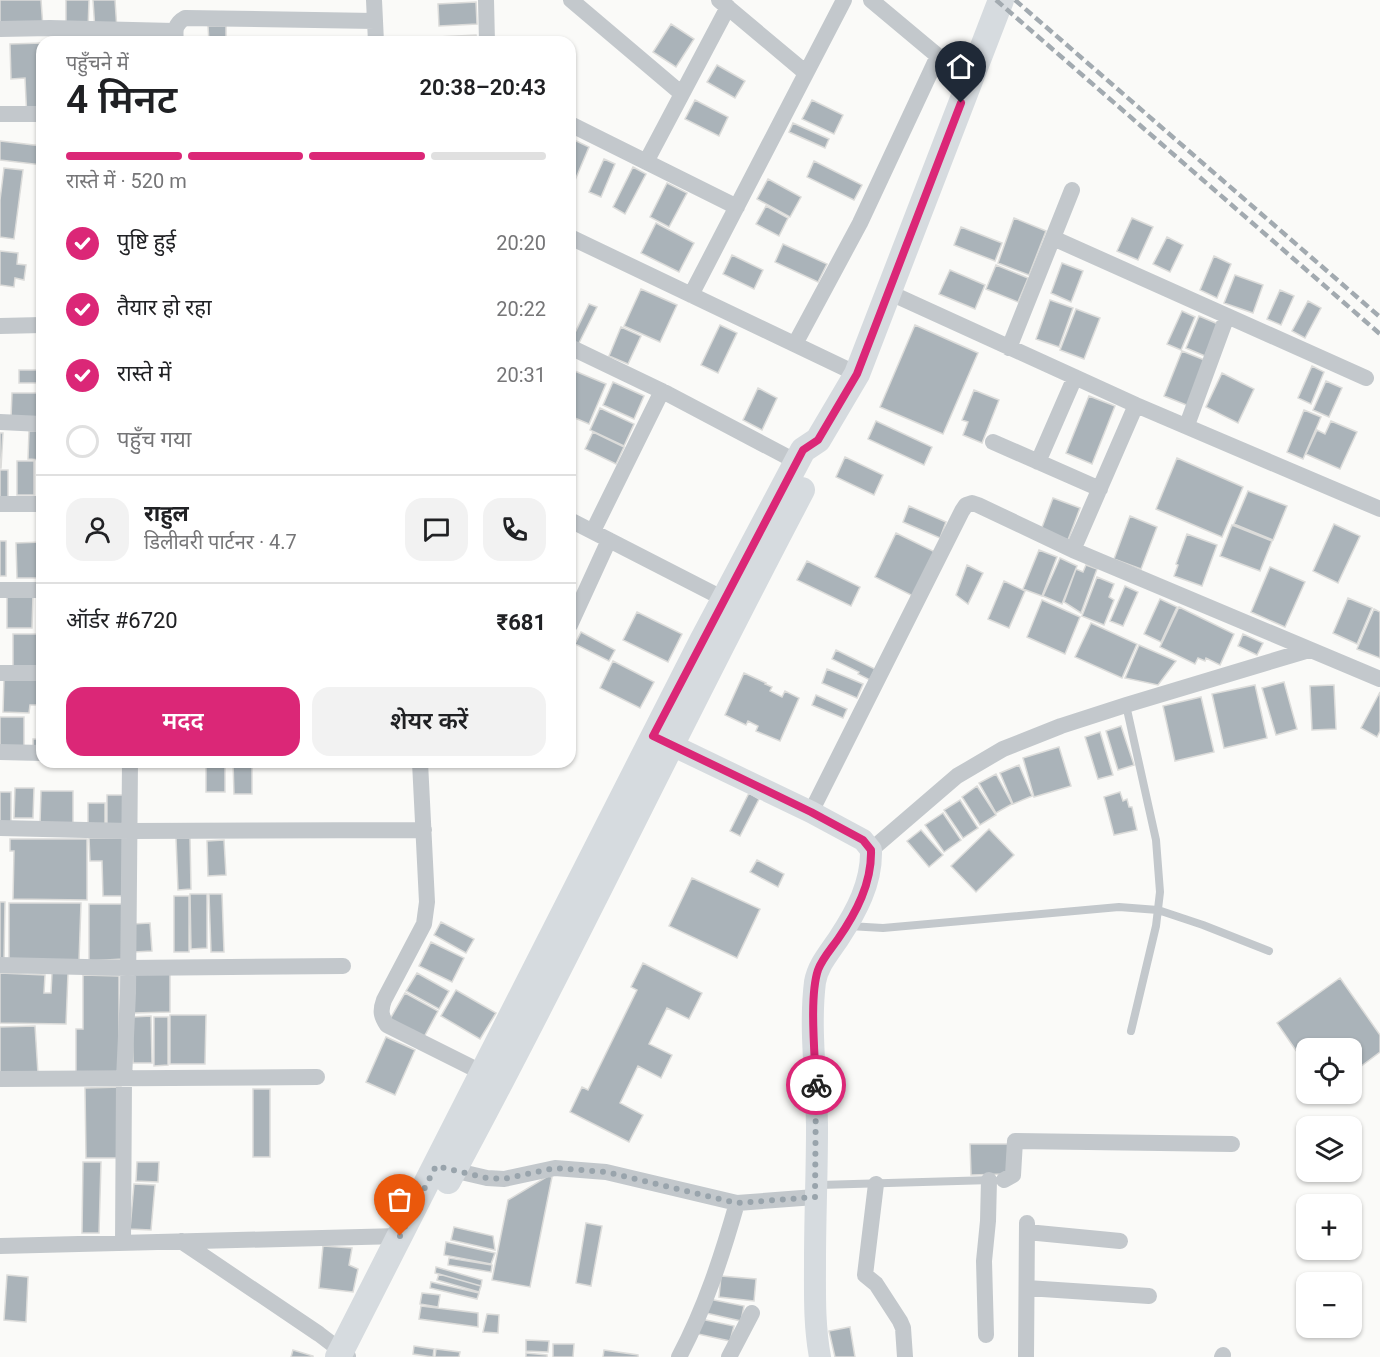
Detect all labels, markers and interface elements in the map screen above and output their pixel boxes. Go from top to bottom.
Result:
pin [935,41,986,103]
icon: home [944,50,977,83]
text: पहुँचने में [66,51,129,75]
text: 20:38–20:43 [419,75,546,100]
text: 4 मिनट [66,77,177,123]
text: रास्ते में · 520 m [66,169,187,193]
icon: check [66,227,99,260]
text: पुष्टि हुई [117,229,176,254]
text: 20:20 [496,231,546,255]
icon: check [66,293,99,326]
text: तैयार हो रहा [117,295,212,320]
text: 20:22 [496,297,546,321]
icon: check [66,359,99,392]
text: रास्ते में [117,361,171,386]
text: 20:31 [496,363,546,387]
text: पहुँच गया [117,427,191,452]
button: person [66,498,129,561]
button: chat [405,498,468,561]
button: phone [483,498,546,561]
text: राहुल [144,501,189,526]
text: डिलीवरी पार्टनर · 4.7 [144,530,297,554]
text: ऑर्डर #6720 [66,608,178,633]
text: ₹681 [497,610,546,635]
button: मदद [66,687,300,756]
button: शेयर करें [312,687,546,756]
map controls [1296,1038,1362,1338]
button: locate [1296,1038,1362,1104]
courier [786,1055,846,1115]
icon: bike [800,1069,833,1102]
button: layers [1296,1116,1362,1182]
pin [374,1174,425,1236]
icon: bag [383,1183,416,1216]
button: + [1296,1194,1362,1260]
button: − [1296,1272,1362,1338]

